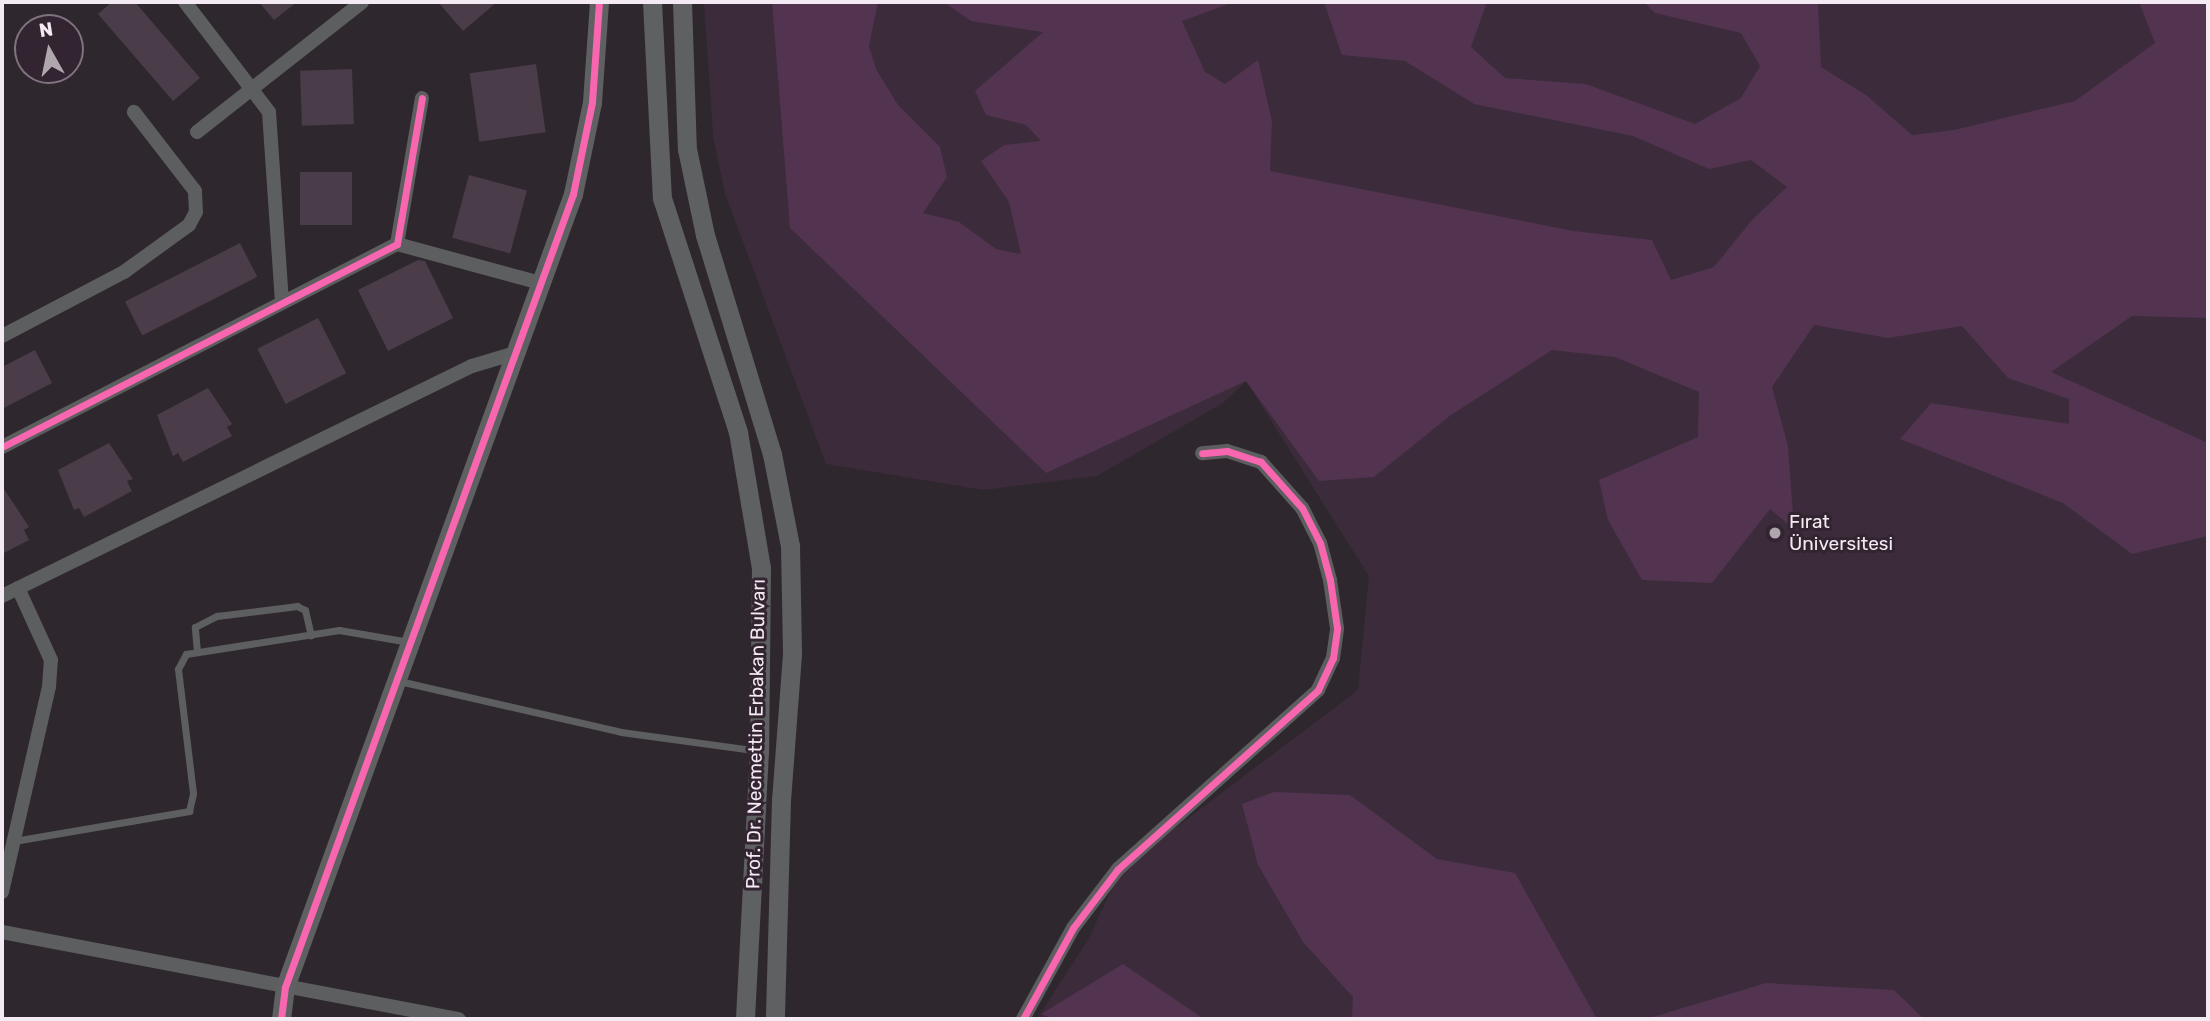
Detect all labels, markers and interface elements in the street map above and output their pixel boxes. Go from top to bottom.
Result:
north arrow [14,14,84,84]
text: N [37,17,54,42]
place label: Fırat Üniversitesi [1789,511,1893,555]
marker: Fırat Üniversitesi [1767,525,1783,541]
street label: Prof. Dr. Necmettin Erbakan Bulvarı [742,579,770,889]

